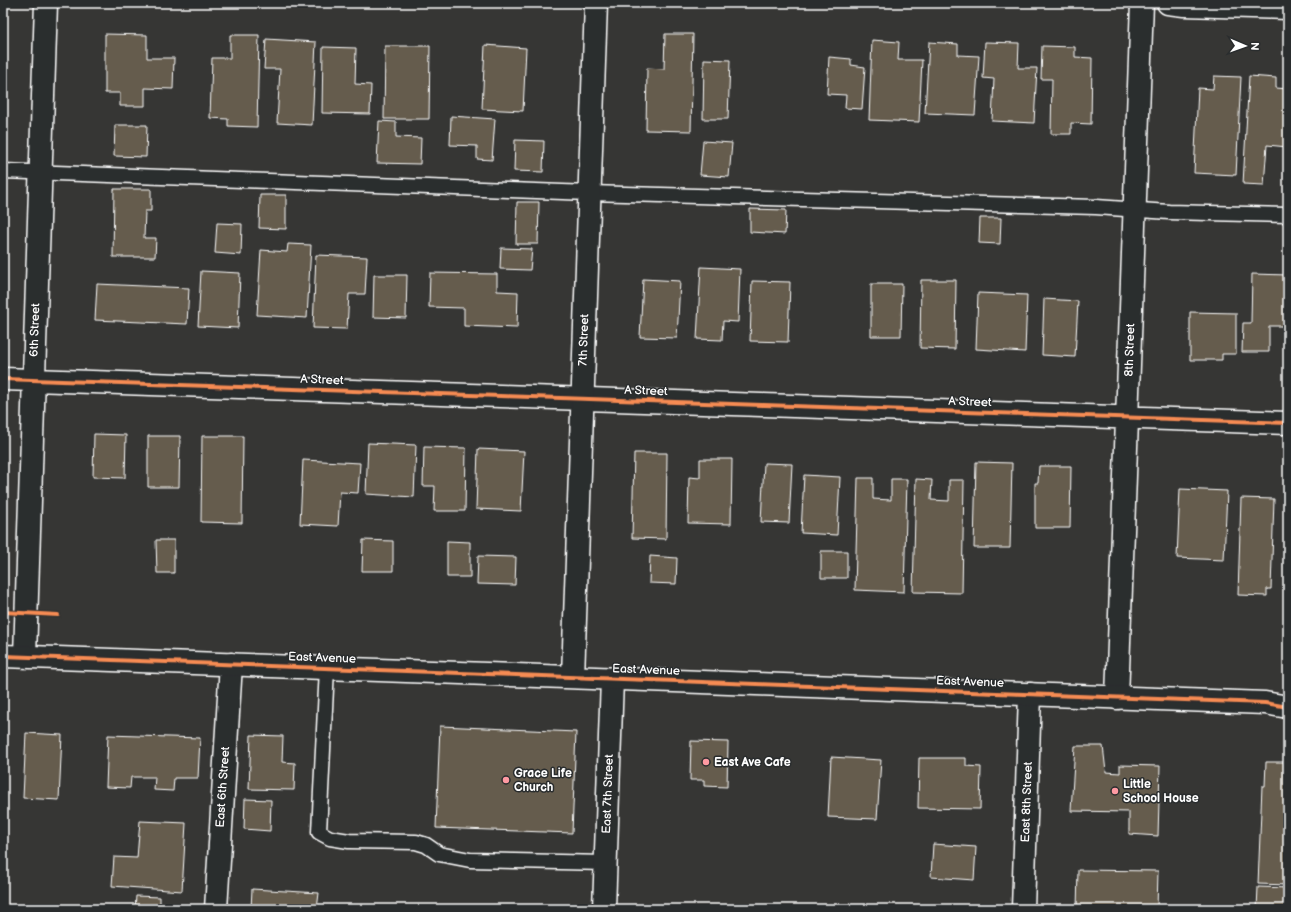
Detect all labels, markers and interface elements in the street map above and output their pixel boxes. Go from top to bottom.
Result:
north arrow [1225,26,1265,66]
text: N [1248,42,1261,51]
street label: 6th Street [27,303,43,357]
street label: 7th Street [576,313,592,366]
street label: 8th Street [1122,323,1138,377]
street label: A Street [300,372,344,388]
street label: A Street [624,383,668,399]
street label: A Street [948,394,992,410]
street label: East Avenue [288,649,356,667]
street label: East Avenue [612,661,680,679]
street label: East Avenue [936,673,1004,691]
street label: East 6th Street [213,746,233,828]
street label: East 7th Street [599,754,617,834]
place label: East Ave Cafe [714,755,791,770]
marker: East Ave Cafe [701,757,711,767]
street label: East 8th Street [1018,761,1036,843]
place label: Grace Life Church [514,766,572,795]
marker: Grace Life Church [501,775,511,785]
place label: Little School House [1123,777,1199,806]
marker: Little School House [1110,786,1120,796]

